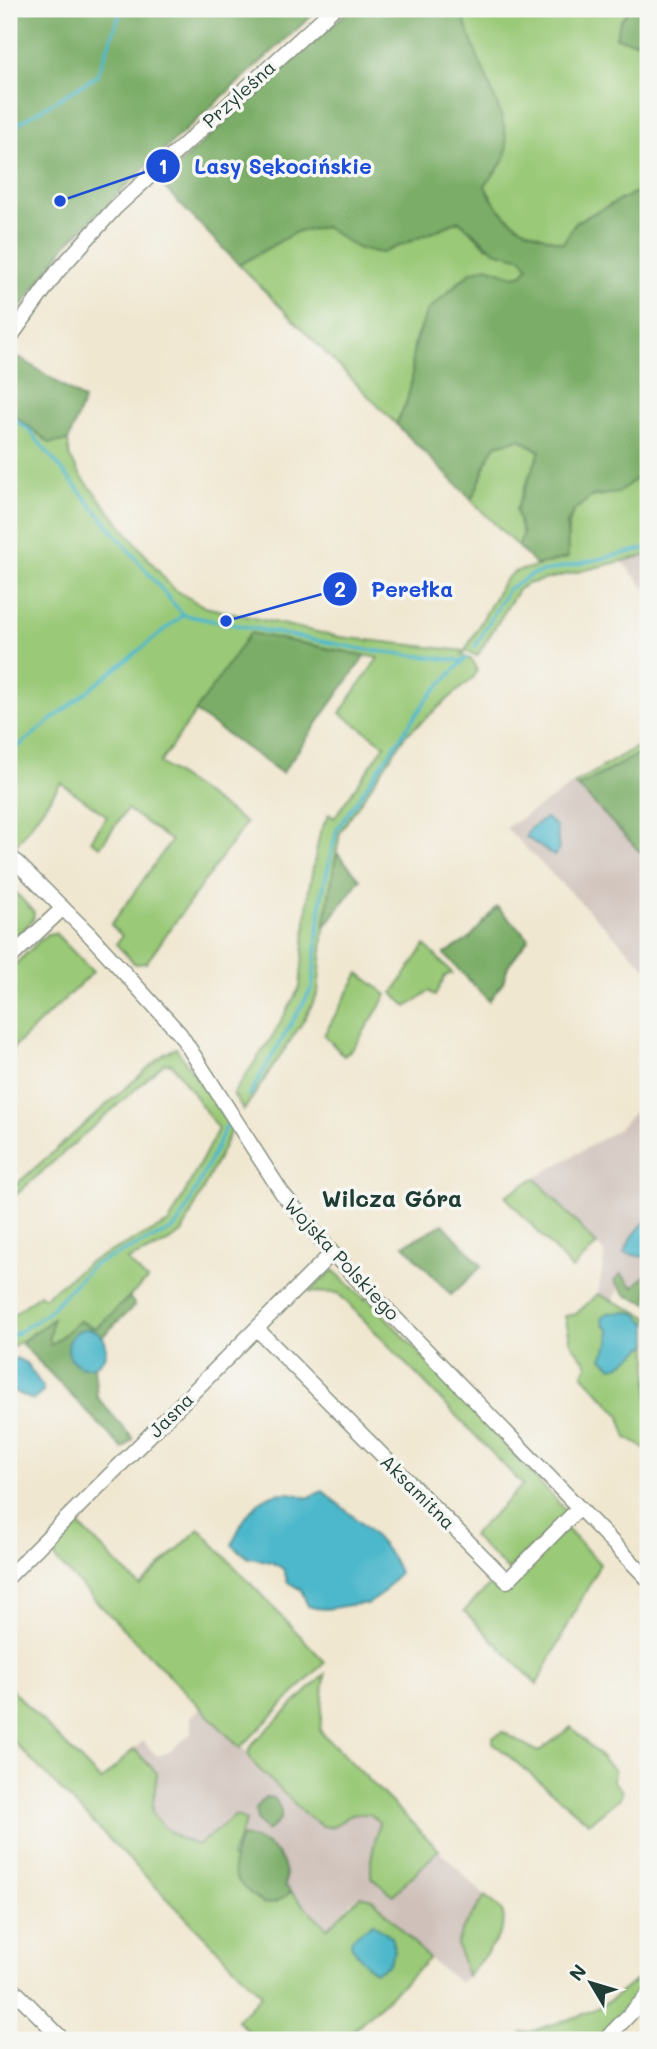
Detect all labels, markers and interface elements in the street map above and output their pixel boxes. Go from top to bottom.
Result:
street label: Przyleśna [197,54,280,133]
callout: Lasy Sękocińskie [145,145,386,187]
text: 1 [158,152,168,179]
text: Lasy Sękocińskie [194,152,372,180]
callout: Perełka [322,568,467,610]
text: 2 [334,575,346,602]
text: Perełka [371,575,453,602]
district label: Wilcza Góra [322,1183,462,1213]
street label: Wojska Polskiego [279,1192,406,1325]
street label: Jasna [143,1387,199,1443]
street label: Aksamitna [376,1449,461,1534]
north arrow [556,1948,626,2018]
text: N [563,1959,591,1986]

